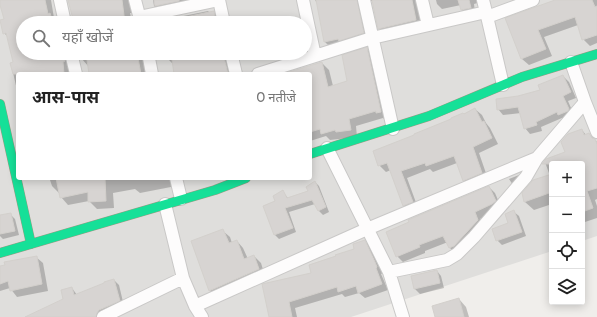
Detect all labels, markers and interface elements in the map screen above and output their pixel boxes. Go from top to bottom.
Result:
search box [16,16,312,60]
icon: search [30,27,52,49]
text: यहाँ खोजें [62,28,113,46]
text: आस-पास [32,87,99,107]
text: 0 नतीजे [256,89,296,105]
map controls [549,161,585,305]
button: + [549,161,585,197]
button: − [549,197,585,233]
button: locate [549,233,585,269]
button: layers [549,269,585,305]

